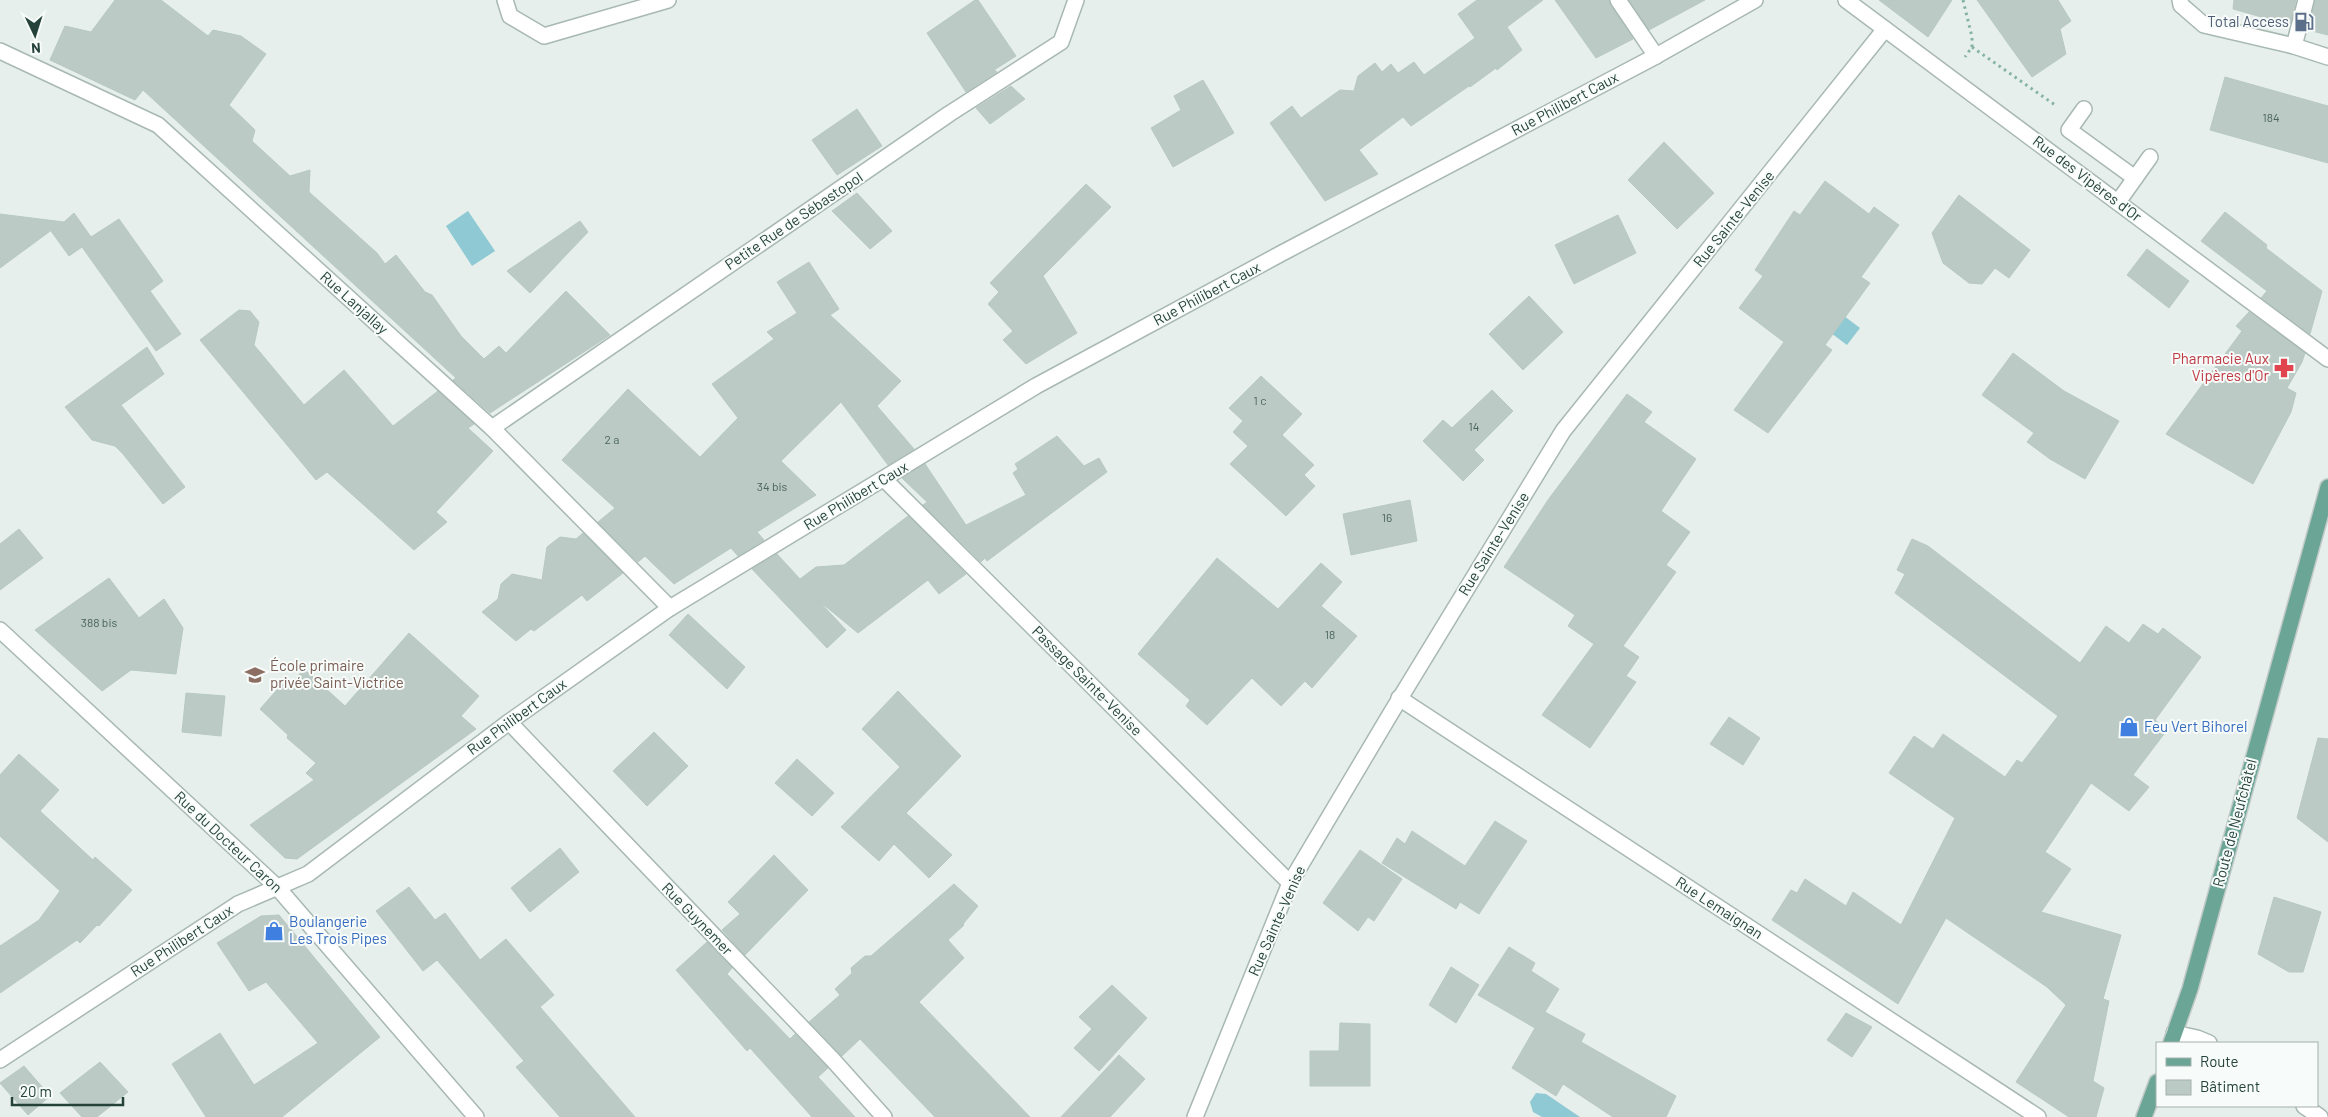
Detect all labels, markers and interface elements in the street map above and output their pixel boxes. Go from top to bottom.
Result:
north arrow [10,10,60,60]
fuel station icon: Total Access [2293,11,2315,33]
place label: Total Access [2207,12,2289,30]
text: N [31,40,41,57]
street label: Rue Philibert Caux [1508,67,1621,139]
house number: 184 [2262,110,2280,124]
street label: Rue des Vipères d'Or [2030,131,2146,225]
street label: Petite Rue de Sébastopol [721,167,866,273]
street label: Rue Sainte-Venise [1689,167,1778,270]
street label: Rue Philibert Caux [1150,257,1263,329]
street label: Rue Lanjallay [317,267,392,338]
place label: Pharmacie Aux Vipères d'Or [2172,349,2270,384]
pharmacy icon: Pharmacie Aux Vipères d'Or [2273,357,2295,379]
house number: 1 c [1254,393,1266,407]
house number: 14 [1469,419,1479,433]
house number: 2 a [605,432,619,446]
street label: Rue Philibert Caux [800,457,911,533]
house number: 34 bis [757,479,788,493]
street label: Rue Sainte-Venise [1454,488,1532,599]
house number: 16 [1382,510,1392,524]
house number: 388 bis [81,615,117,629]
street label: Passage Sainte-Venise [1029,622,1146,739]
house number: 18 [1325,627,1335,641]
place label: École primaire privée Saint-Victrice [270,656,404,691]
school or university icon: École primaire privée Saint-Victrice [244,664,266,686]
street label: Rue Philibert Caux [463,674,570,758]
shop icon: Feu Vert Bihorel [2118,716,2140,738]
place label: Feu Vert Bihorel [2144,717,2247,735]
street label: Route de Neufchâtel [2208,757,2260,889]
street label: Rue du Docteur Caron [171,787,286,896]
street label: Rue Sainte-Venise [1244,863,1308,979]
street label: Rue Lemaignan [1672,872,1767,942]
street label: Rue Guynemer [659,878,737,959]
street label: Rue Philibert Caux [127,900,236,980]
place label: Boulangerie Les Trois Pipes [289,912,387,947]
shop icon: Boulangerie Les Trois Pipes [263,920,285,942]
legend [2156,1042,2318,1107]
text: Route [2200,1052,2239,1070]
scale bar [12,1074,124,1106]
text: Bâtiment [2200,1077,2260,1095]
text: 20 m [20,1082,52,1100]

